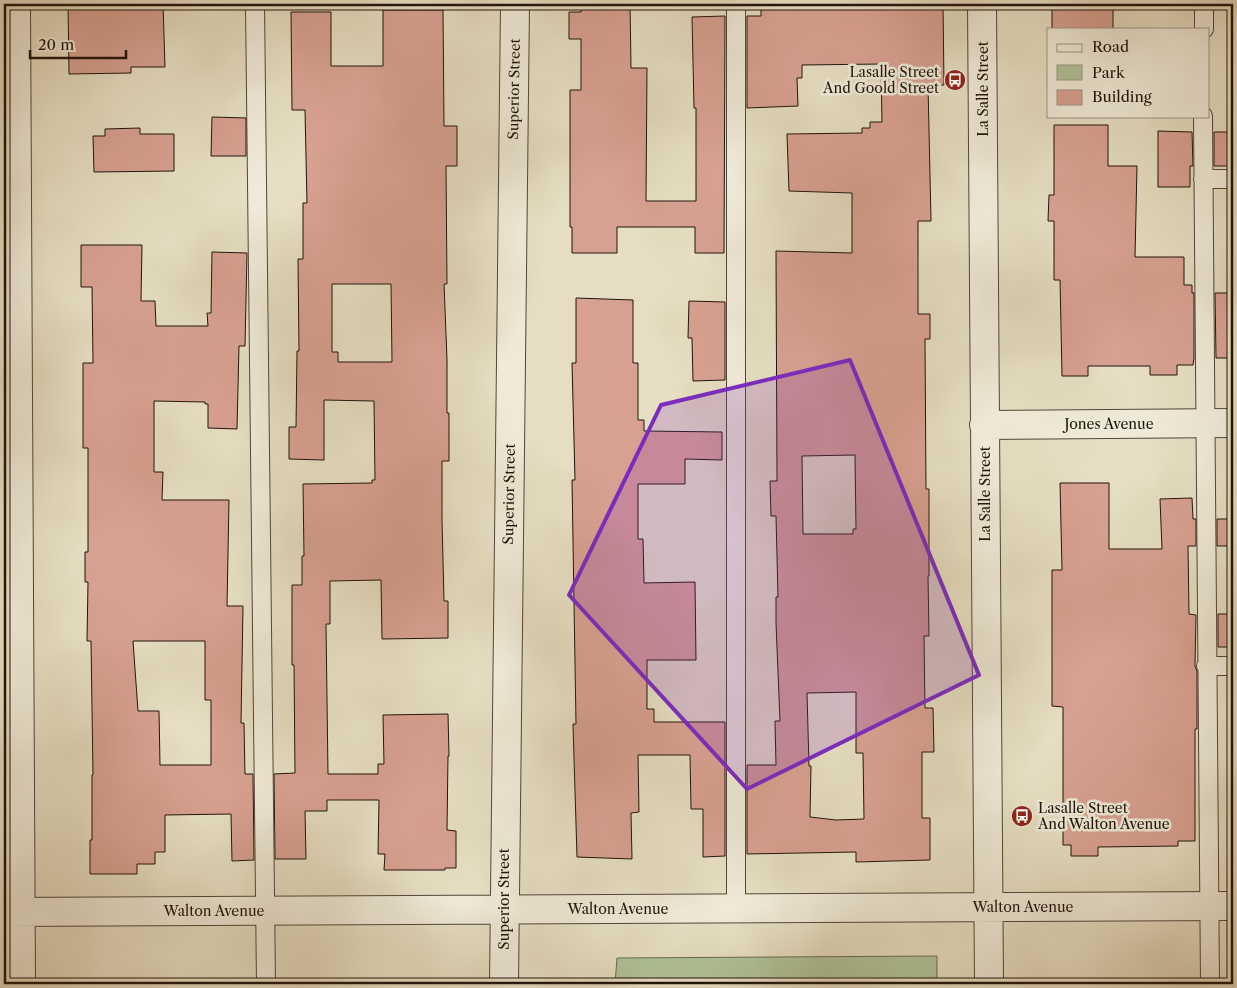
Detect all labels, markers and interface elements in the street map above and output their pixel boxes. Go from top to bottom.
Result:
scale bar [30,28,126,60]
legend [1047,28,1210,118]
text: 20 m [38,35,74,54]
text: Road [1092,37,1129,56]
street label: Superior Street [504,38,524,140]
street label: La Salle Street [974,41,992,137]
place label: Lasalle Street And Goold Street [822,63,939,97]
text: Park [1092,63,1126,82]
bus stop icon: Lasalle Street And Goold Street [943,68,967,92]
text: Building [1092,87,1152,106]
street label: Jones Avenue [1063,415,1154,433]
street label: Superior Street [499,443,519,545]
street label: La Salle Street [976,446,994,542]
place label: Lasalle Street And Walton Avenue [1037,799,1170,833]
bus stop icon: Lasalle Street And Walton Avenue [1010,804,1034,828]
street label: Superior Street [495,848,513,950]
street label: Walton Avenue [972,898,1074,916]
street label: Walton Avenue [567,900,669,918]
street label: Walton Avenue [163,902,265,920]

